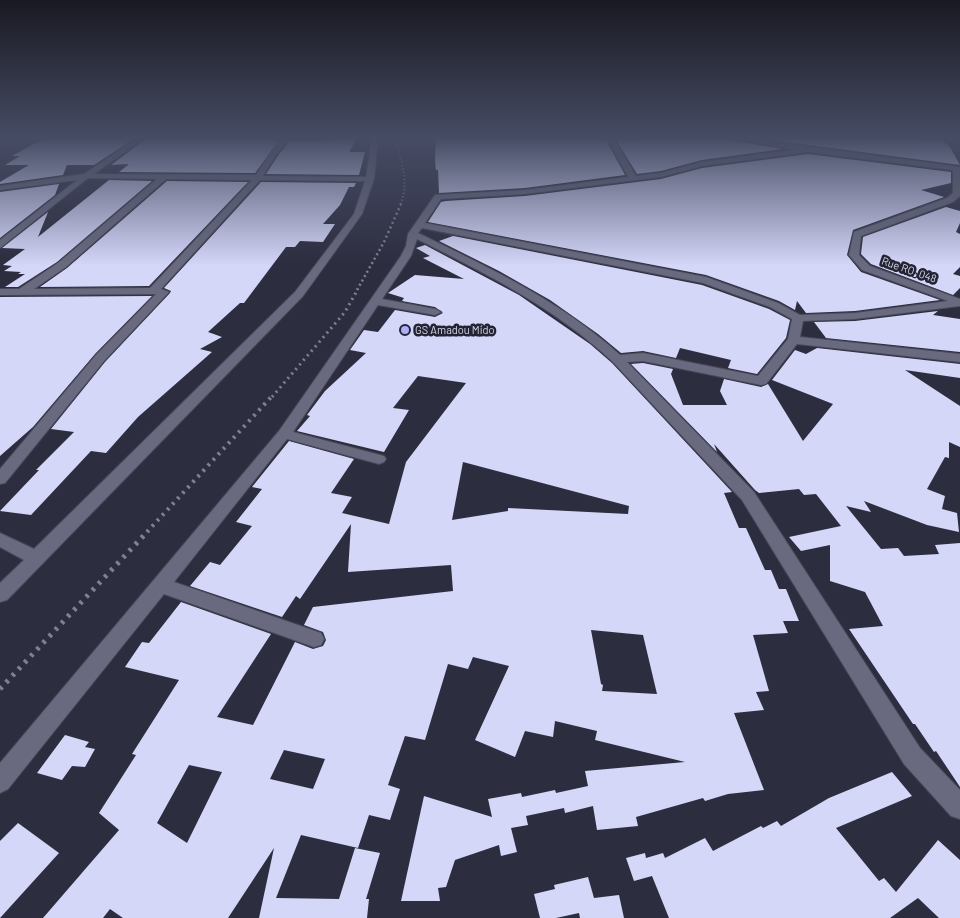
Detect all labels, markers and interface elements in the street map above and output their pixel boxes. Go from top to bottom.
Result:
street label: Rue RO. 048 [880,254,938,286]
place label: GS Amadou Mido [415,323,495,337]
marker: GS Amadou Mido [399,324,411,336]

